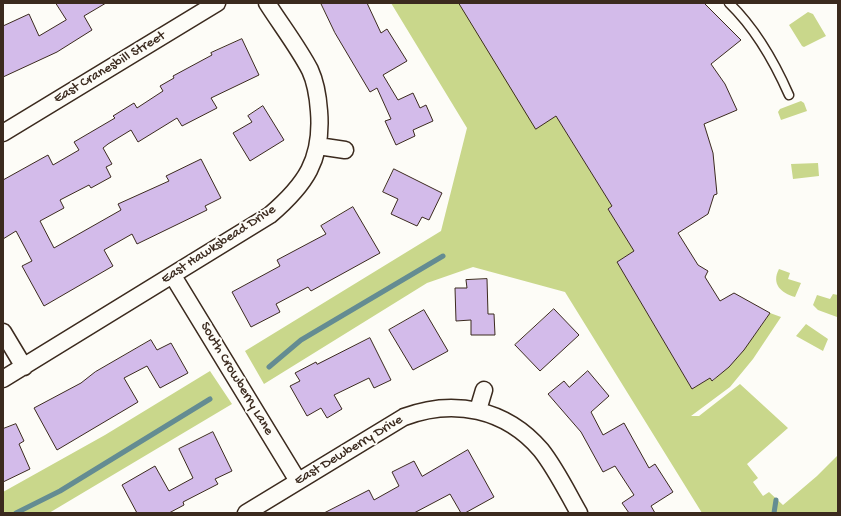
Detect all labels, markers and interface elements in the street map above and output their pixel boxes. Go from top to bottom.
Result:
street label: East Cranesbill Street [51,28,169,108]
street label: East Hawksbead Drive [159,202,279,288]
street label: South Crowberry Lane [196,319,276,439]
street label: East Dewberry Drive [292,412,406,490]

